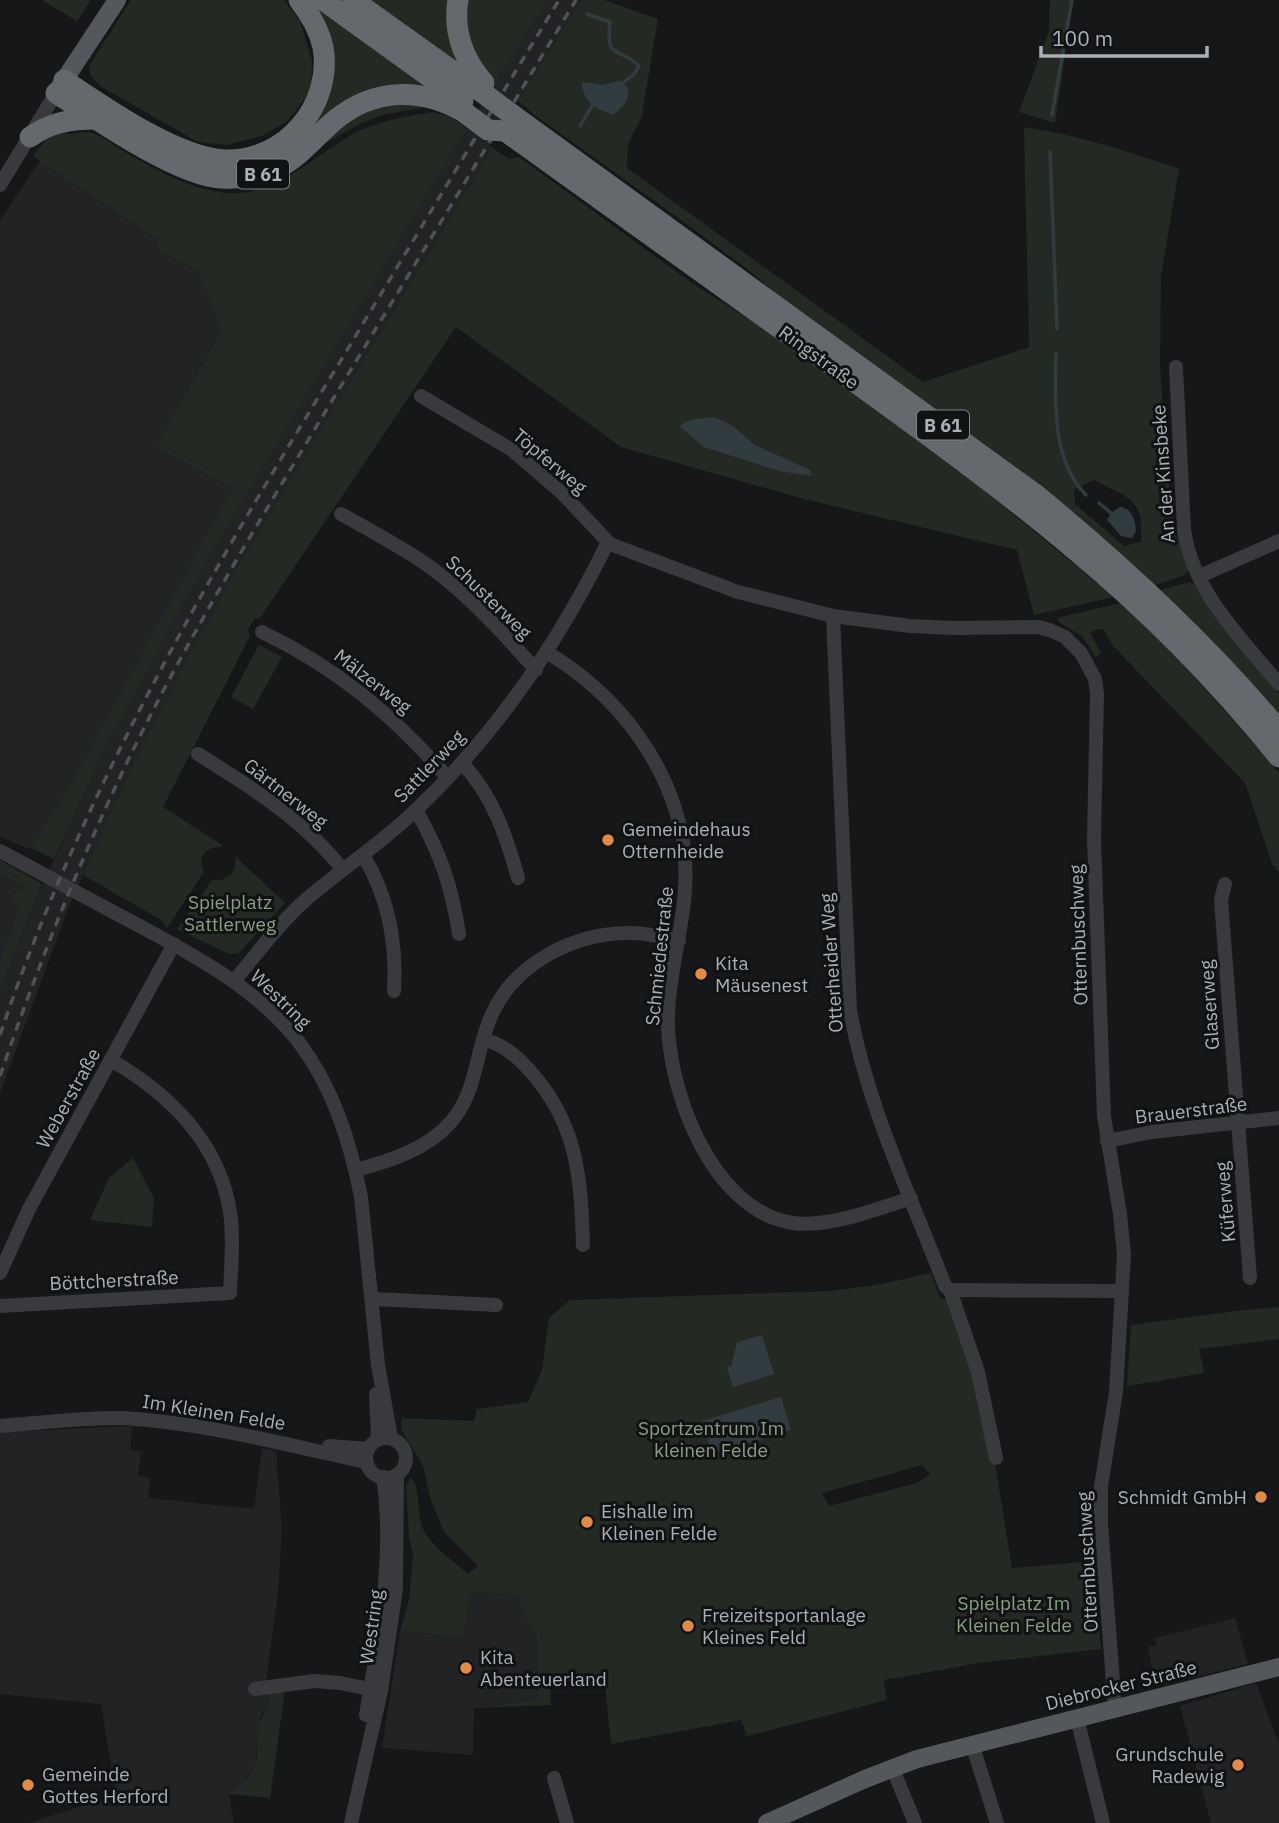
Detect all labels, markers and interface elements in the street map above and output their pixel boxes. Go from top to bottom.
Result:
scale bar [1041,14,1207,58]
text: 100 m [1052,24,1113,52]
road number: B 61 [237,160,289,188]
street label: Ringstraße [774,320,864,394]
street label: An der Kinsbeke [1146,404,1180,544]
road number: B 61 [917,410,969,440]
street label: Töpferweg [508,423,592,499]
street label: Schusterweg [441,550,537,644]
street label: Mälzerweg [329,643,417,719]
street label: Sattlerweg [388,725,470,807]
street label: Gärtnerweg [239,753,333,833]
place label: Gemeindehaus Otternheide [622,817,751,863]
marker: Gemeindehaus Otternheide [600,832,616,848]
street label: Otternbuschweg [1064,864,1092,1006]
street label: Schmiedestraße [640,885,678,1027]
park label: Spielplatz Sattlerweg [184,890,276,936]
street label: Otterheider Weg [814,892,848,1034]
place label: Kita Mäusenest [715,951,808,997]
street label: Glaserweg [1194,959,1224,1051]
street label: Westring [246,964,316,1034]
marker: Kita Mäusenest [693,966,709,982]
street label: Weberstraße [31,1044,105,1152]
street label: Brauerstraße [1133,1091,1249,1129]
street label: Küferweg [1210,1161,1240,1243]
street label: Böttcherstraße [49,1265,179,1295]
street label: Im Kleinen Felde [141,1389,287,1435]
park label: Sportzentrum Im kleinen Felde [638,1416,784,1462]
place label: Schmidt GmbH [1118,1485,1247,1509]
marker: Schmidt GmbH [1253,1489,1269,1505]
street label: Otternbuschweg [1071,1491,1103,1633]
place label: Eishalle im Kleinen Felde [601,1499,717,1545]
marker: Eishalle im Kleinen Felde [579,1514,595,1530]
street label: Westring [354,1588,388,1666]
park label: Spielplatz Im Kleinen Felde [956,1591,1072,1637]
place label: Freizeitsportanlage Kleines Feld [702,1603,866,1649]
marker: Freizeitsportanlage Kleines Feld [680,1618,696,1634]
place label: Kita Abenteuerland [480,1645,607,1691]
street label: Diebrocker Straße [1043,1655,1199,1715]
marker: Kita Abenteuerland [458,1660,474,1676]
place label: Grundschule Radewig [1115,1742,1224,1788]
marker: Grundschule Radewig [1230,1757,1246,1773]
place label: Gemeinde Gottes Herford [42,1762,169,1808]
marker: Gemeinde Gottes Herford [20,1777,36,1793]

